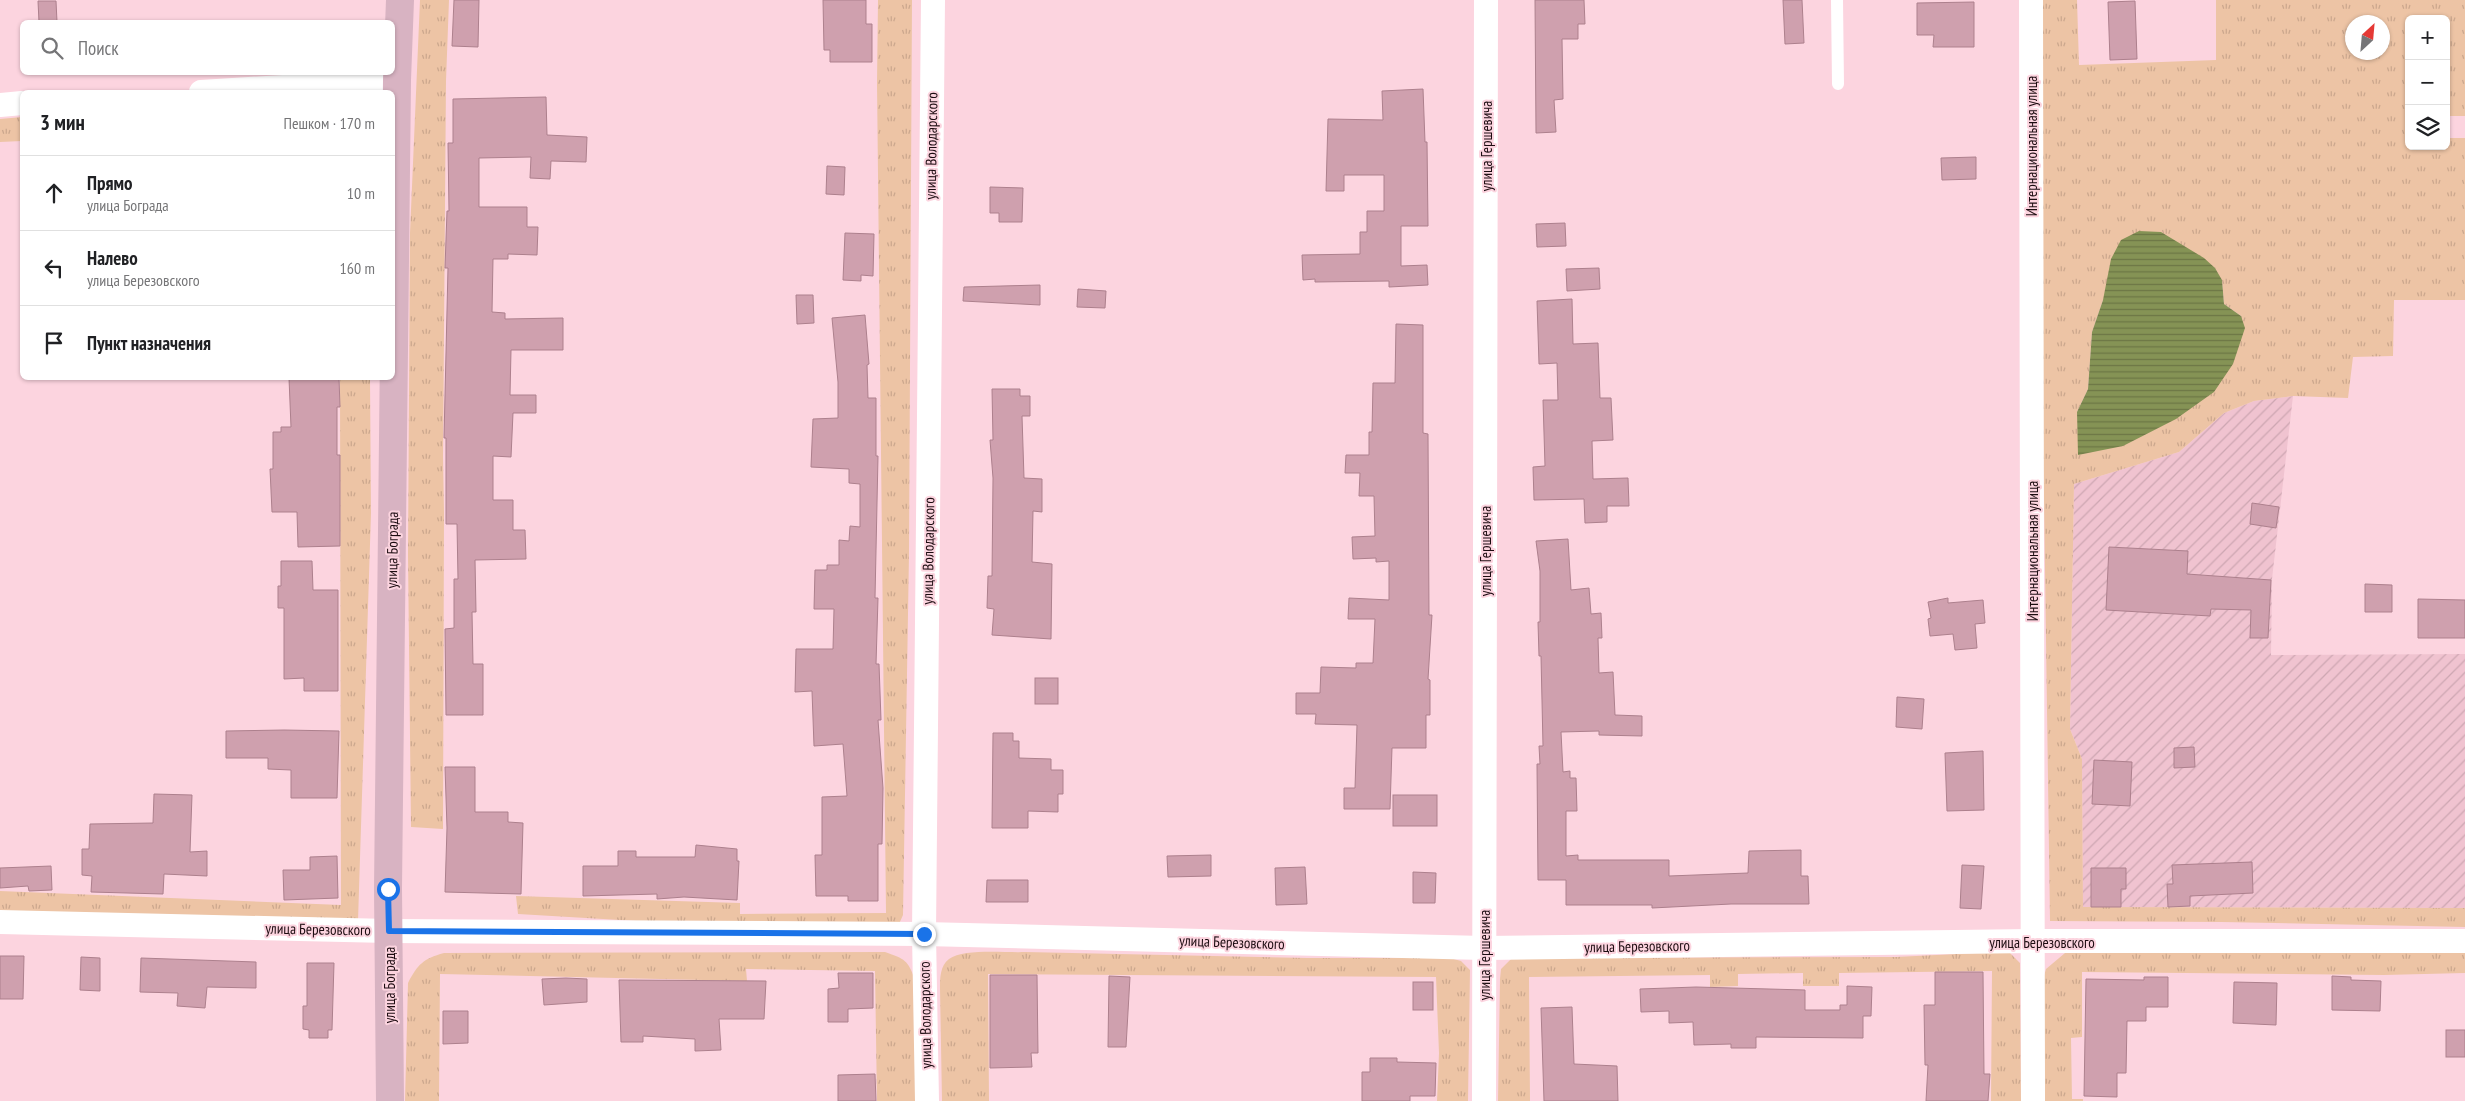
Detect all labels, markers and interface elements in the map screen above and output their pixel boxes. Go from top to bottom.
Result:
north arrow [2345,15,2390,60]
map controls [2405,15,2450,150]
button: + [2405,15,2450,60]
search box [20,20,395,75]
icon: search [38,34,66,62]
text: Поиск [78,36,119,60]
button: − [2405,60,2450,105]
street label: Интернациональная улица [2022,76,2041,216]
street label: улица Володарского [921,92,941,200]
street label: улица Гершевича [1477,101,1496,191]
button: layers [2405,105,2450,150]
text: 3 мин [40,109,85,136]
text: Пешком · 170 m [284,113,375,133]
text: Прямо [87,171,132,195]
icon: ahead [40,179,68,207]
text: 10 m [347,183,375,203]
text: улица Бограда [87,195,169,215]
text: Налево [87,246,138,270]
icon: left [40,254,68,282]
text: 160 m [340,258,375,278]
text: улица Березовского [87,270,200,290]
icon: arrive [40,329,68,357]
text: Пункт назначения [87,331,211,355]
street label: Интернациональная улица [2023,481,2042,621]
street label: улица Володарского [918,497,938,605]
street label: улица Гершевича [1476,506,1495,596]
street label: улица Бограда [382,512,402,588]
route start [377,878,400,901]
street label: улица Гершевича [1475,910,1494,1000]
street label: улица Березовского [265,919,371,939]
route end [913,923,936,946]
street label: улица Березовского [1179,931,1285,953]
street label: улица Березовского [1989,933,2095,952]
street label: улица Березовского [1584,936,1690,956]
street label: улица Бограда [380,947,399,1023]
street label: улица Володарского [915,961,935,1069]

